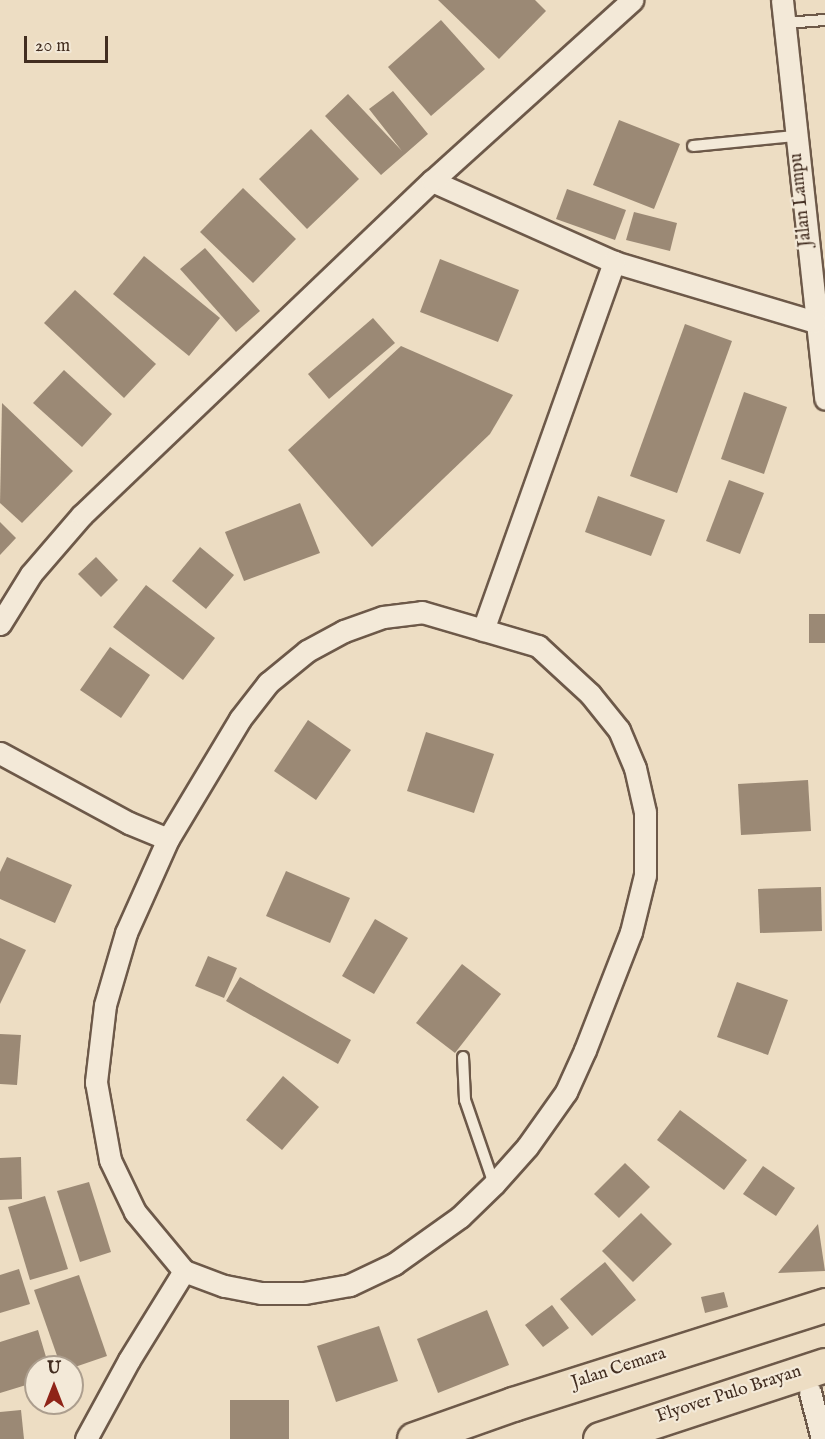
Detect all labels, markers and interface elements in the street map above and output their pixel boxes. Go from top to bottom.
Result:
scale bar [27,24,111,62]
text: 20 m [35,35,70,58]
street label: Jalan Lampu [786,152,818,248]
street label: Jalan Cemara [569,1344,669,1394]
north arrow [24,1355,84,1415]
text: U [47,1359,61,1379]
street label: Flyover Pulo Brayan [654,1361,804,1429]

